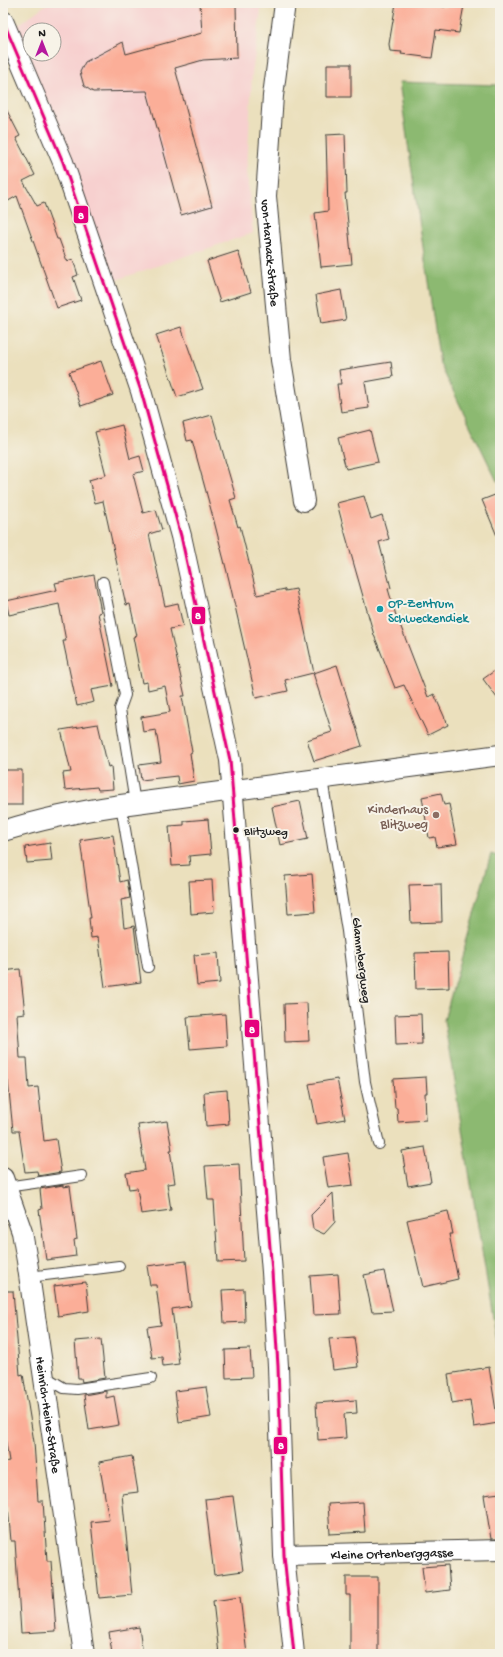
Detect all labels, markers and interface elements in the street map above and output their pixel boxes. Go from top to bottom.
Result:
north arrow [22,22,62,62]
text: N [38,28,46,40]
street label: von-Harnack-Straße [256,199,281,307]
line badge: 8 [73,205,89,224]
text: 8 [78,211,84,223]
place label: OP-Zentrum Schweckendiek [388,597,469,627]
marker: OP-Zentrum Schweckendiek [375,604,385,614]
line badge: 8 [191,606,206,625]
text: 8 [195,611,201,623]
place label: Kinderhaus Blitzweg [368,803,429,833]
marker: Kinderhaus Blitzweg [431,810,441,820]
marker: Blitzweg [231,825,241,835]
place label: Blitzweg [243,826,288,840]
street label: Glammbergweg [348,916,373,1004]
line badge: 8 [244,1019,260,1038]
text: 8 [249,1025,255,1037]
street label: Heinrich-Heine-Straße [31,1356,63,1475]
line badge: 8 [273,1436,288,1455]
text: 8 [278,1441,284,1453]
street label: Kleine Ortenberggasse [330,1546,454,1564]

